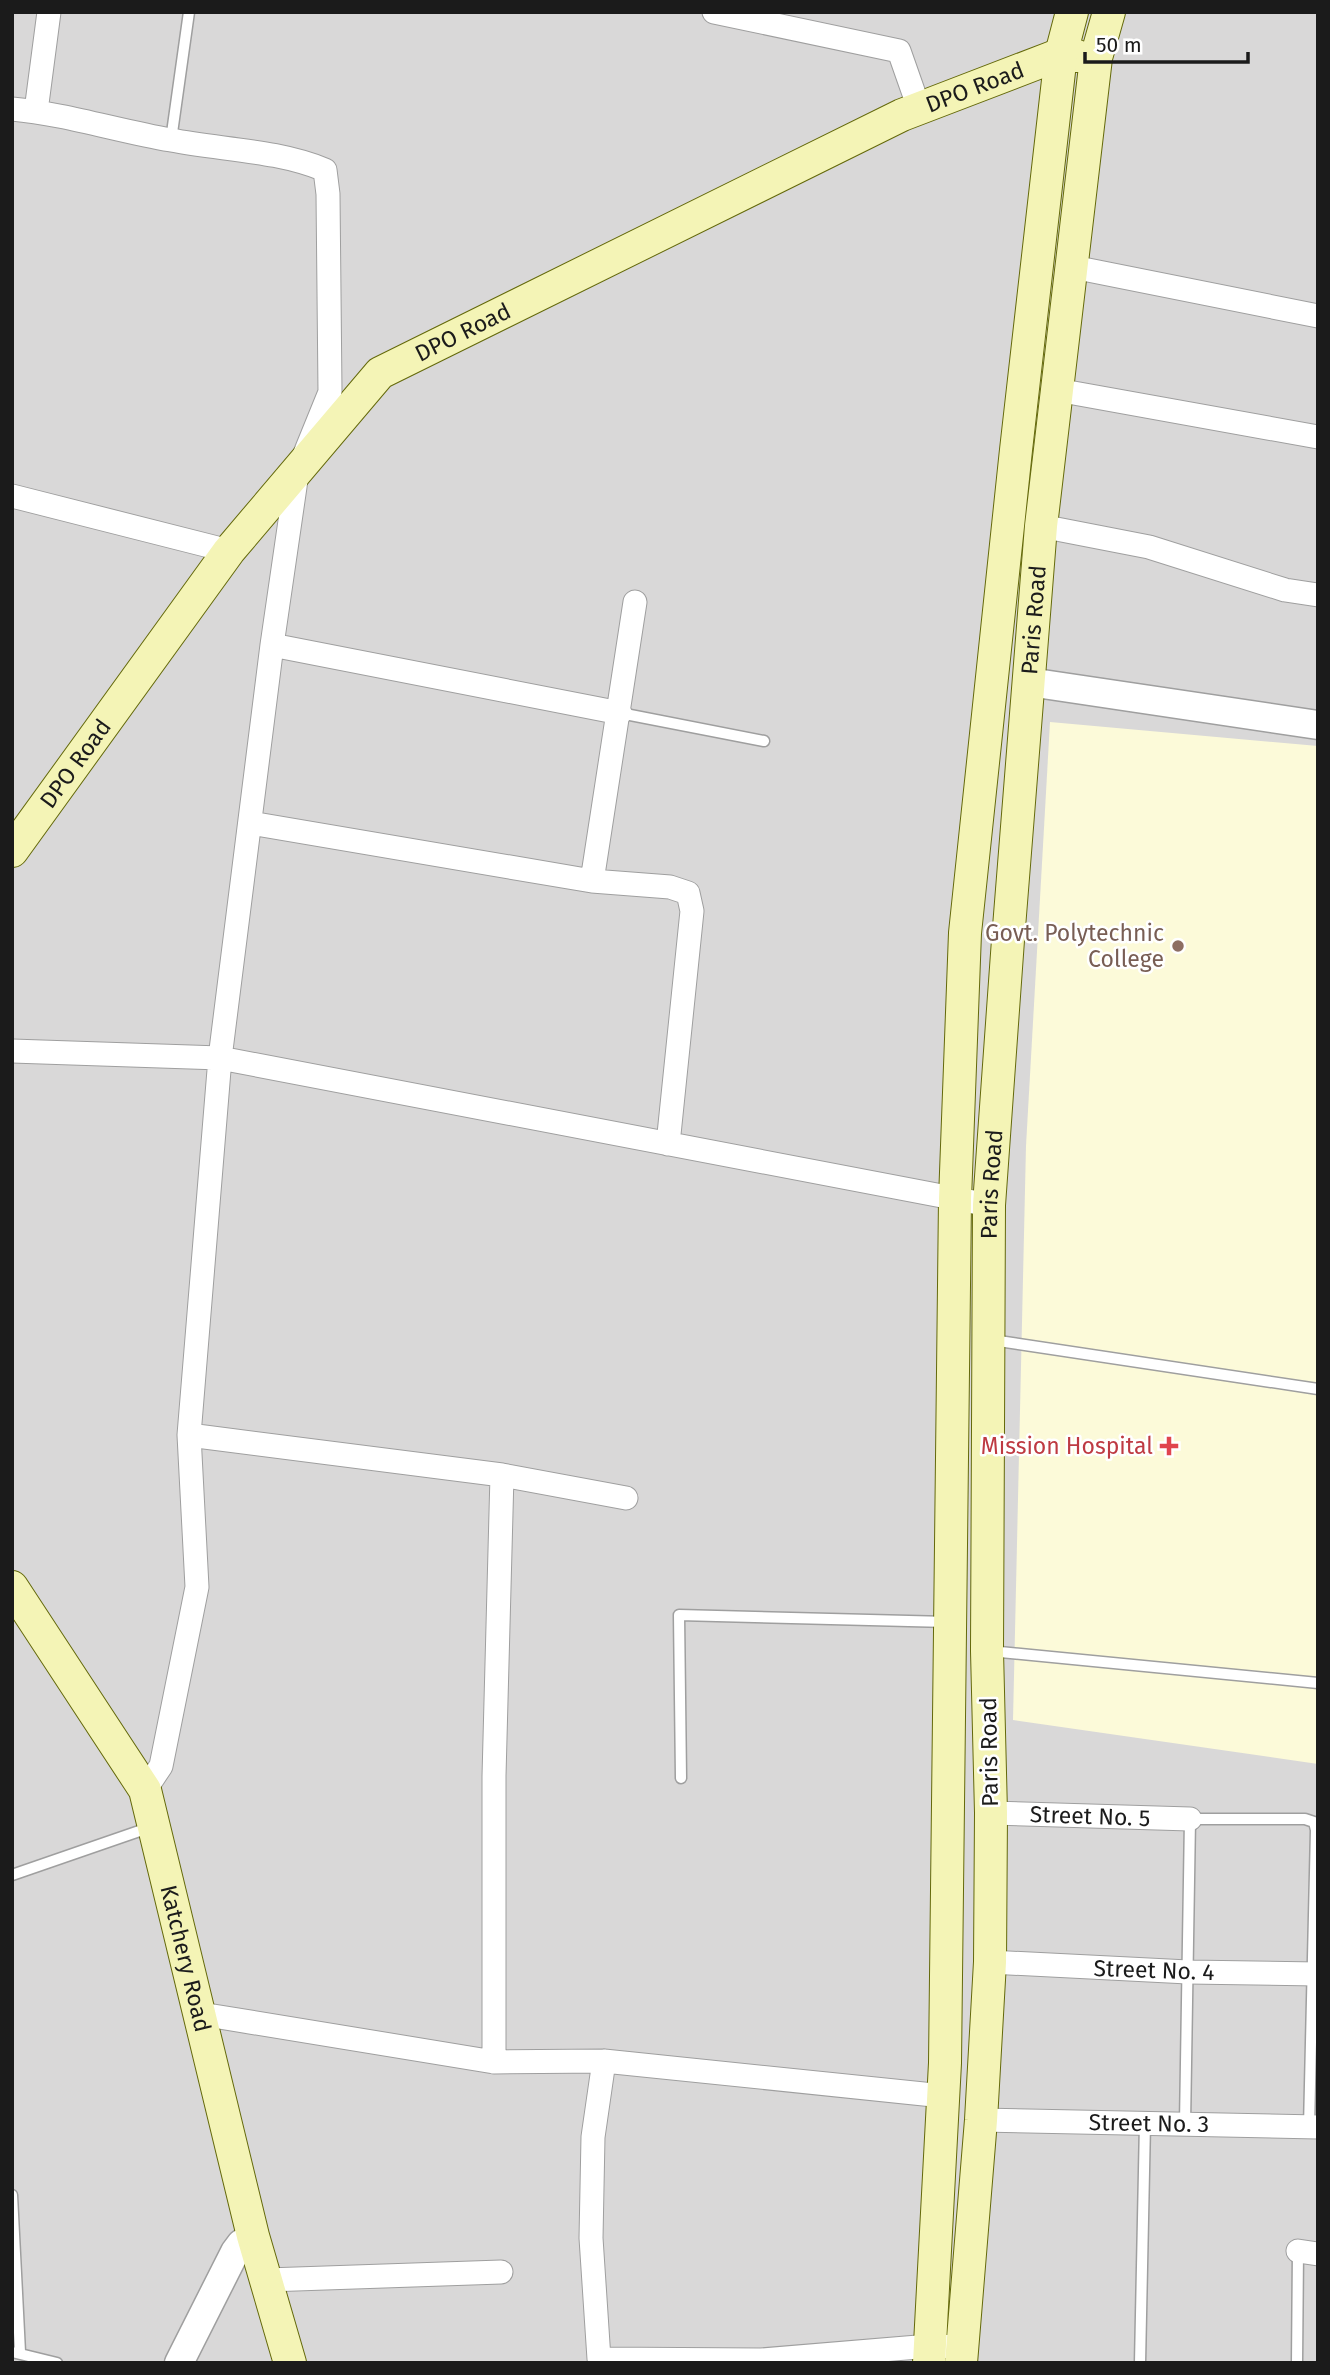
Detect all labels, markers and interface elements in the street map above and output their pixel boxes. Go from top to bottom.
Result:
scale bar [1085,21,1248,65]
text: 50 m [1096,32,1142,58]
street label: DPO Road [922,55,1028,119]
street label: DPO Road [410,297,515,368]
street label: Paris Road [1015,564,1052,676]
street label: DPO Road [34,713,117,814]
place label: Govt. Polytechnic College [985,919,1164,973]
marker: Govt. Polytechnic College [1170,938,1186,954]
street label: Paris Road [975,1128,1008,1239]
place label: Mission Hospital [981,1432,1153,1460]
marker: Mission Hospital [1159,1436,1179,1456]
street label: Paris Road [974,1697,1004,1807]
street label: Street No. 5 [1029,1800,1151,1832]
street label: Katchery Road [154,1882,217,2035]
street label: Street No. 4 [1093,1954,1215,1986]
street label: Street No. 3 [1089,2108,1209,2138]

